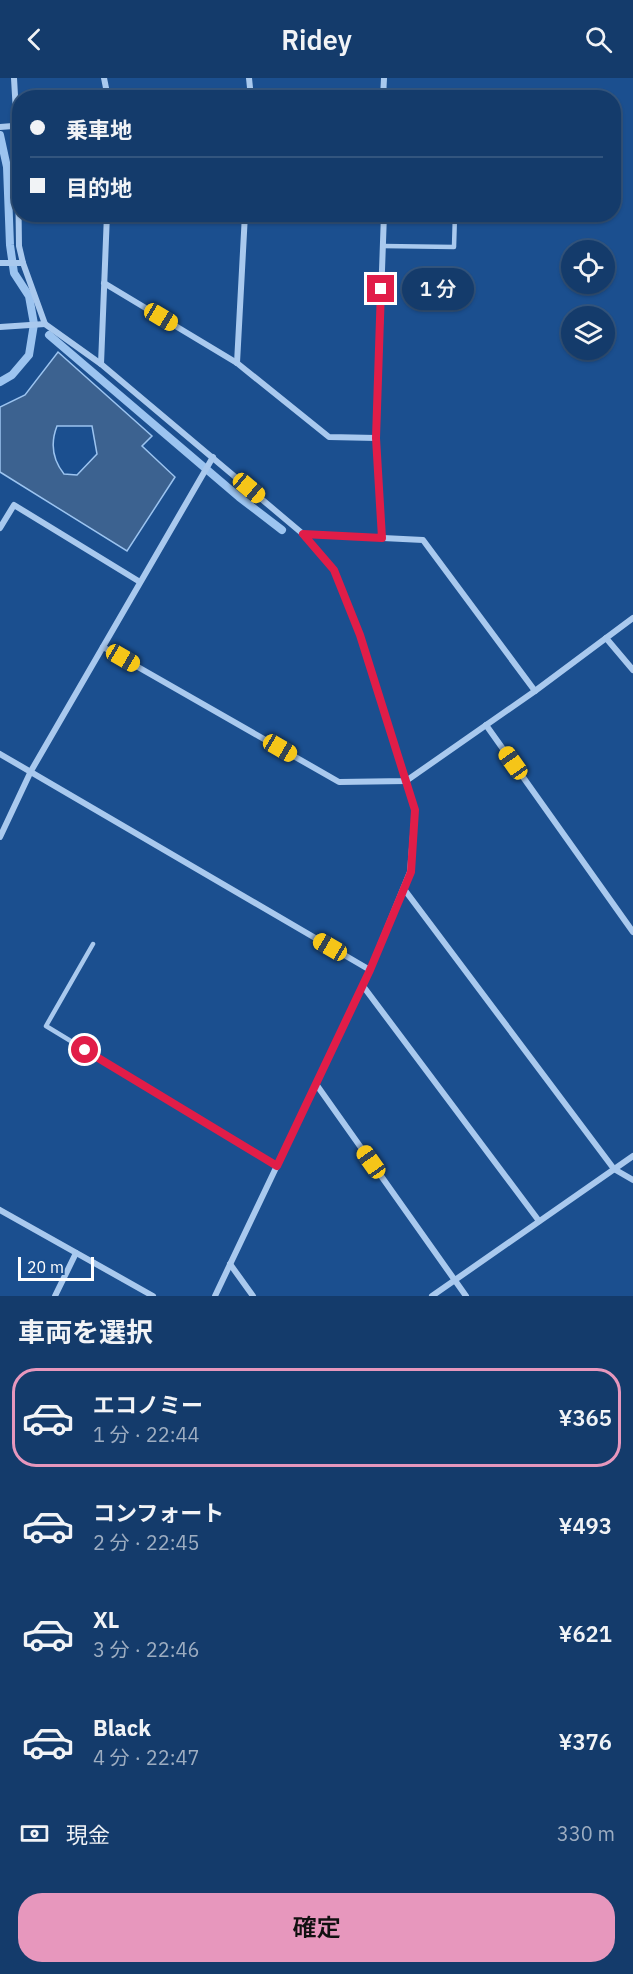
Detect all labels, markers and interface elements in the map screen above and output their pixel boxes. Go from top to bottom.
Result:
text: Ridey [281,22,352,57]
icon: back [18,23,51,56]
icon: search [582,23,615,56]
text: 乗車地 [66,115,132,144]
text: 目的地 [66,173,132,202]
map controls [561,240,615,360]
button: locate [561,240,615,294]
callout: 1 分 [402,268,474,310]
route end [367,275,394,302]
text: 1 分 [420,275,456,302]
car [141,300,181,334]
button: layers [561,306,615,360]
car [229,470,269,506]
car [103,641,143,675]
car [260,731,300,765]
car [495,743,531,783]
car [310,930,350,964]
route start [71,1036,98,1063]
car [353,1142,389,1182]
scale bar [18,1254,94,1282]
text: 20 m [27,1257,64,1277]
text: 車両を選択 [18,1314,153,1349]
text: エコノミー [93,1390,203,1419]
icon: car [21,1391,75,1445]
text: ¥365 [558,1403,612,1432]
text: 1 分 · 22:44 [93,1421,200,1448]
text: コンフォート [93,1498,224,1527]
icon: car [21,1499,75,1553]
text: ¥493 [558,1511,612,1540]
text: 2 分 · 22:45 [93,1529,200,1556]
text: XL [93,1605,119,1634]
icon: car [21,1607,75,1661]
text: ¥621 [558,1619,612,1648]
text: 3 分 · 22:46 [93,1636,200,1663]
text: Black [93,1713,151,1742]
icon: car [21,1715,75,1769]
text: ¥376 [558,1727,612,1756]
text: 4 分 · 22:47 [93,1744,200,1771]
icon: cash [18,1817,51,1850]
text: 現金 [66,1820,110,1849]
text: 330 m [557,1820,615,1847]
button: 確定 [18,1893,615,1962]

